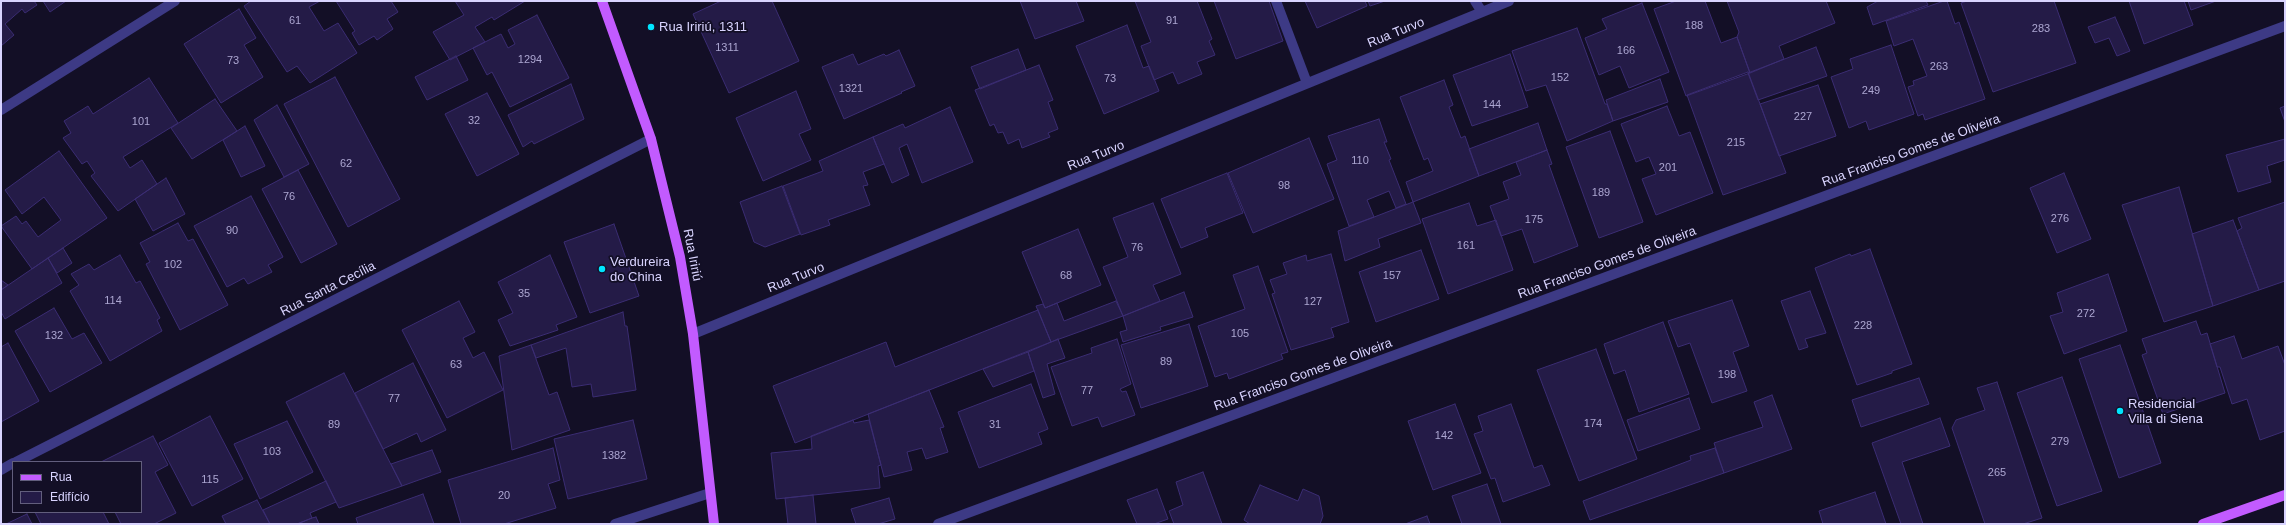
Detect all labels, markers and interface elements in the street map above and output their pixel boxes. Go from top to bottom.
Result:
house number: 61 [289,14,301,28]
house number: 91 [1166,14,1178,28]
street label: Rua Turvo [1365,14,1427,52]
place label: Rua Iririú, 1311 [659,19,747,35]
house number: 188 [1685,19,1703,33]
marker: Rua Iririú, 1311 [646,22,656,32]
house number: 283 [2032,22,2050,36]
house number: 1311 [715,41,739,55]
house number: 166 [1617,44,1635,58]
house number: 1294 [518,53,542,67]
house number: 73 [227,54,239,68]
house number: 263 [1930,60,1948,74]
house number: 152 [1551,71,1569,85]
house number: 73 [1104,72,1116,86]
house number: 1321 [839,82,863,96]
house number: 249 [1862,84,1880,98]
house number: 144 [1483,98,1501,112]
house number: 227 [1794,110,1812,124]
street label: Rua Franciso Gomes de Oliveira [1820,111,2002,191]
house number: 32 [468,114,480,128]
house number: 101 [132,115,150,129]
house number: 215 [1727,136,1745,150]
street label: Rua Turvo [1065,137,1127,175]
house number: 110 [1351,154,1369,168]
house number: 62 [340,157,352,171]
house number: 201 [1659,161,1677,175]
house number: 98 [1278,179,1290,193]
house number: 189 [1592,186,1610,200]
house number: 76 [283,190,295,204]
house number: 276 [2051,212,2069,226]
house number: 175 [1525,213,1543,227]
street label: Rua Franciso Gomes de Oliveira [1516,223,1698,303]
house number: 90 [226,224,238,238]
street label: Rua Iririú [679,228,705,282]
house number: 161 [1457,239,1475,253]
house number: 76 [1131,241,1143,255]
place label: Verdureira do China [610,254,670,285]
house number: 102 [164,258,182,272]
street label: Rua Santa Cecília [278,258,378,320]
street label: Rua Turvo [765,259,827,297]
marker: Verdureira do China [597,264,607,274]
house number: 68 [1060,269,1072,283]
house number: 157 [1383,269,1401,283]
house number: 35 [518,287,530,301]
house number: 114 [104,294,122,308]
house number: 127 [1304,295,1322,309]
house number: 272 [2077,307,2095,321]
house number: 228 [1854,319,1872,333]
house number: 105 [1231,327,1249,341]
house number: 132 [45,329,63,343]
street label: Rua Franciso Gomes de Oliveira [1212,335,1394,415]
house number: 89 [1160,355,1172,369]
house number: 63 [450,358,462,372]
house number: 198 [1718,368,1736,382]
house number: 77 [1081,384,1093,398]
house number: 77 [388,392,400,406]
place label: Residencial Villa di Siena [2128,396,2203,427]
marker: Residencial Villa di Siena [2115,406,2125,416]
house number: 174 [1584,417,1602,431]
house number: 89 [328,418,340,432]
house number: 31 [989,418,1001,432]
house number: 142 [1435,429,1453,443]
house number: 279 [2051,435,2069,449]
house number: 103 [263,445,281,459]
house number: 1382 [602,449,626,463]
legend [12,461,142,513]
house number: 265 [1988,466,2006,480]
text: Rua [50,470,72,484]
house number: 115 [201,473,219,487]
house number: 20 [498,489,510,503]
text: Edifício [50,490,89,504]

